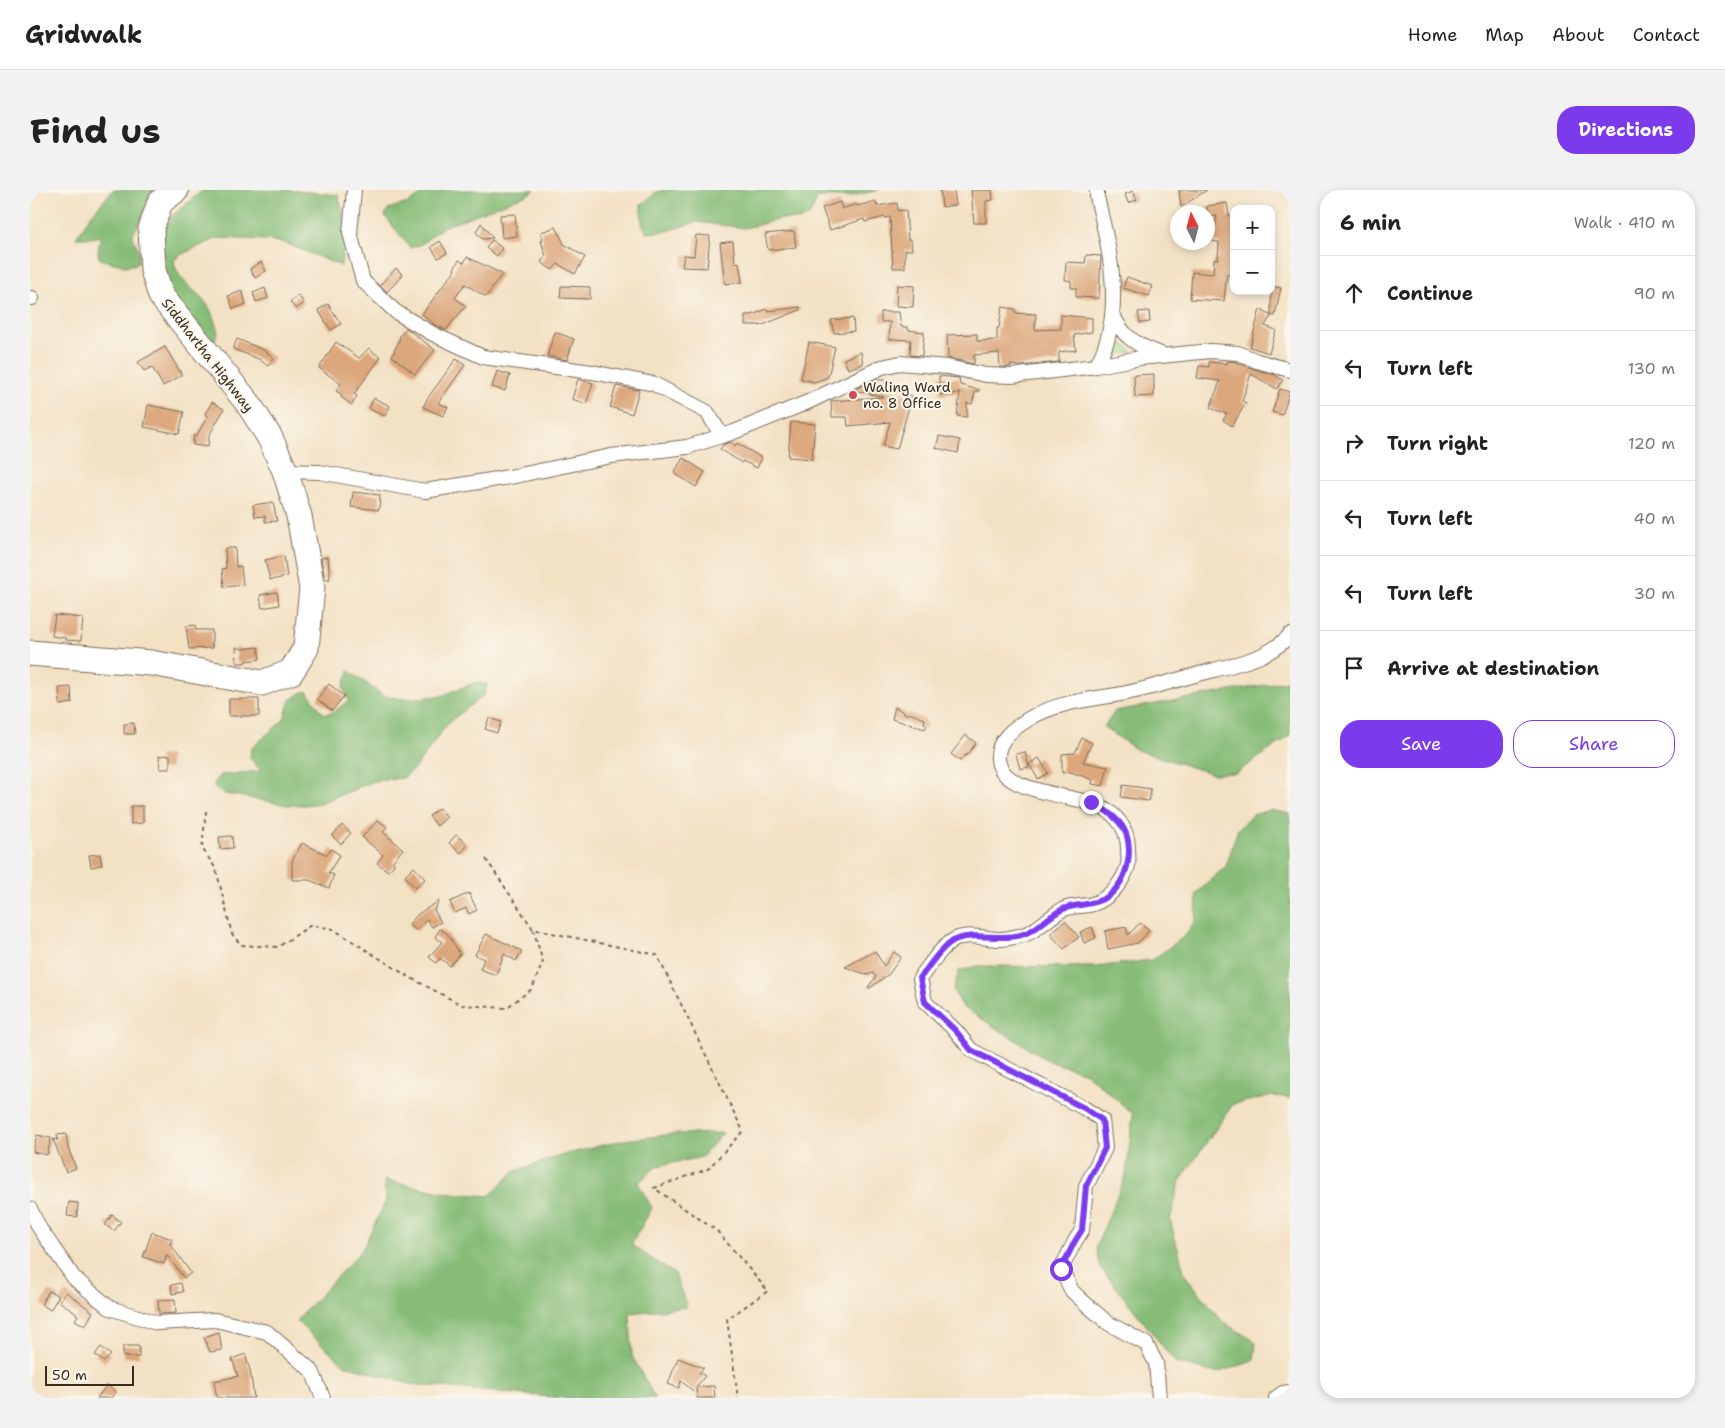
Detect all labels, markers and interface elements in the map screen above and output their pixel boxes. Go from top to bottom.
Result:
text: Gridwalk [25,19,142,51]
text: Home [1408,23,1457,47]
text: Map [1485,23,1524,47]
text: About [1552,23,1605,47]
text: Contact [1633,23,1700,47]
button: Directions [1557,106,1695,154]
text: Find us [30,107,161,154]
north arrow [1170,205,1215,250]
map controls [1230,205,1275,295]
button: + [1230,205,1275,250]
text: 6 min [1340,209,1401,237]
text: Walk · 410 m [1574,212,1675,233]
button: − [1230,250,1275,295]
icon: ahead [1340,279,1368,307]
text: Continue [1387,281,1473,306]
text: 90 m [1634,283,1675,304]
street label: Siddhartha Highway [158,294,258,416]
icon: left [1340,354,1368,382]
text: Turn left [1387,356,1473,381]
text: 130 m [1628,358,1675,379]
place label: Waling Ward no. 8 Office [863,378,951,412]
marker: Waling Ward no. 8 Office [847,389,859,401]
icon: right [1340,429,1368,457]
text: Turn right [1387,431,1488,456]
text: 120 m [1628,433,1675,454]
icon: left [1340,504,1368,532]
text: Turn left [1387,506,1473,531]
text: 40 m [1633,508,1675,529]
icon: left [1340,579,1368,607]
text: Turn left [1387,581,1473,606]
text: 30 m [1634,583,1675,604]
icon: arrive [1340,654,1368,682]
text: Arrive at destination [1387,656,1599,681]
button: Save [1340,720,1503,768]
button: Share [1513,720,1675,768]
route end [1080,791,1103,814]
route start [1050,1258,1073,1281]
scale bar [45,1363,134,1386]
text: 50 m [52,1366,87,1384]

